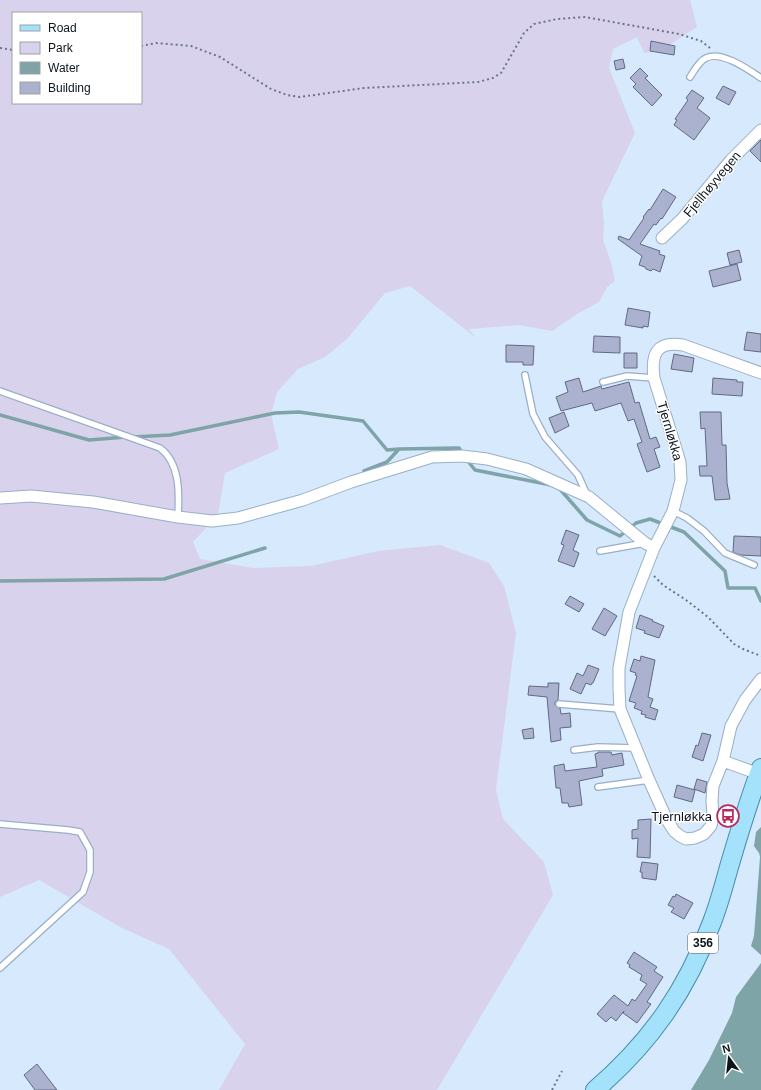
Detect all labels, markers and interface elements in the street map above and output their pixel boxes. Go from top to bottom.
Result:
legend [12,12,142,104]
text: Road [48,21,77,35]
text: Park [48,41,74,55]
text: Water [48,61,80,75]
text: Building [48,81,91,95]
street label: Fjellhøyvegen [680,148,744,220]
street label: Tjernløkka [654,400,686,463]
bus stop icon: Tjernløkka [715,803,741,829]
place label: Tjernløkka [651,809,713,824]
road number: 356 [688,933,718,953]
north arrow [709,1038,749,1078]
text: N [721,1042,732,1055]

